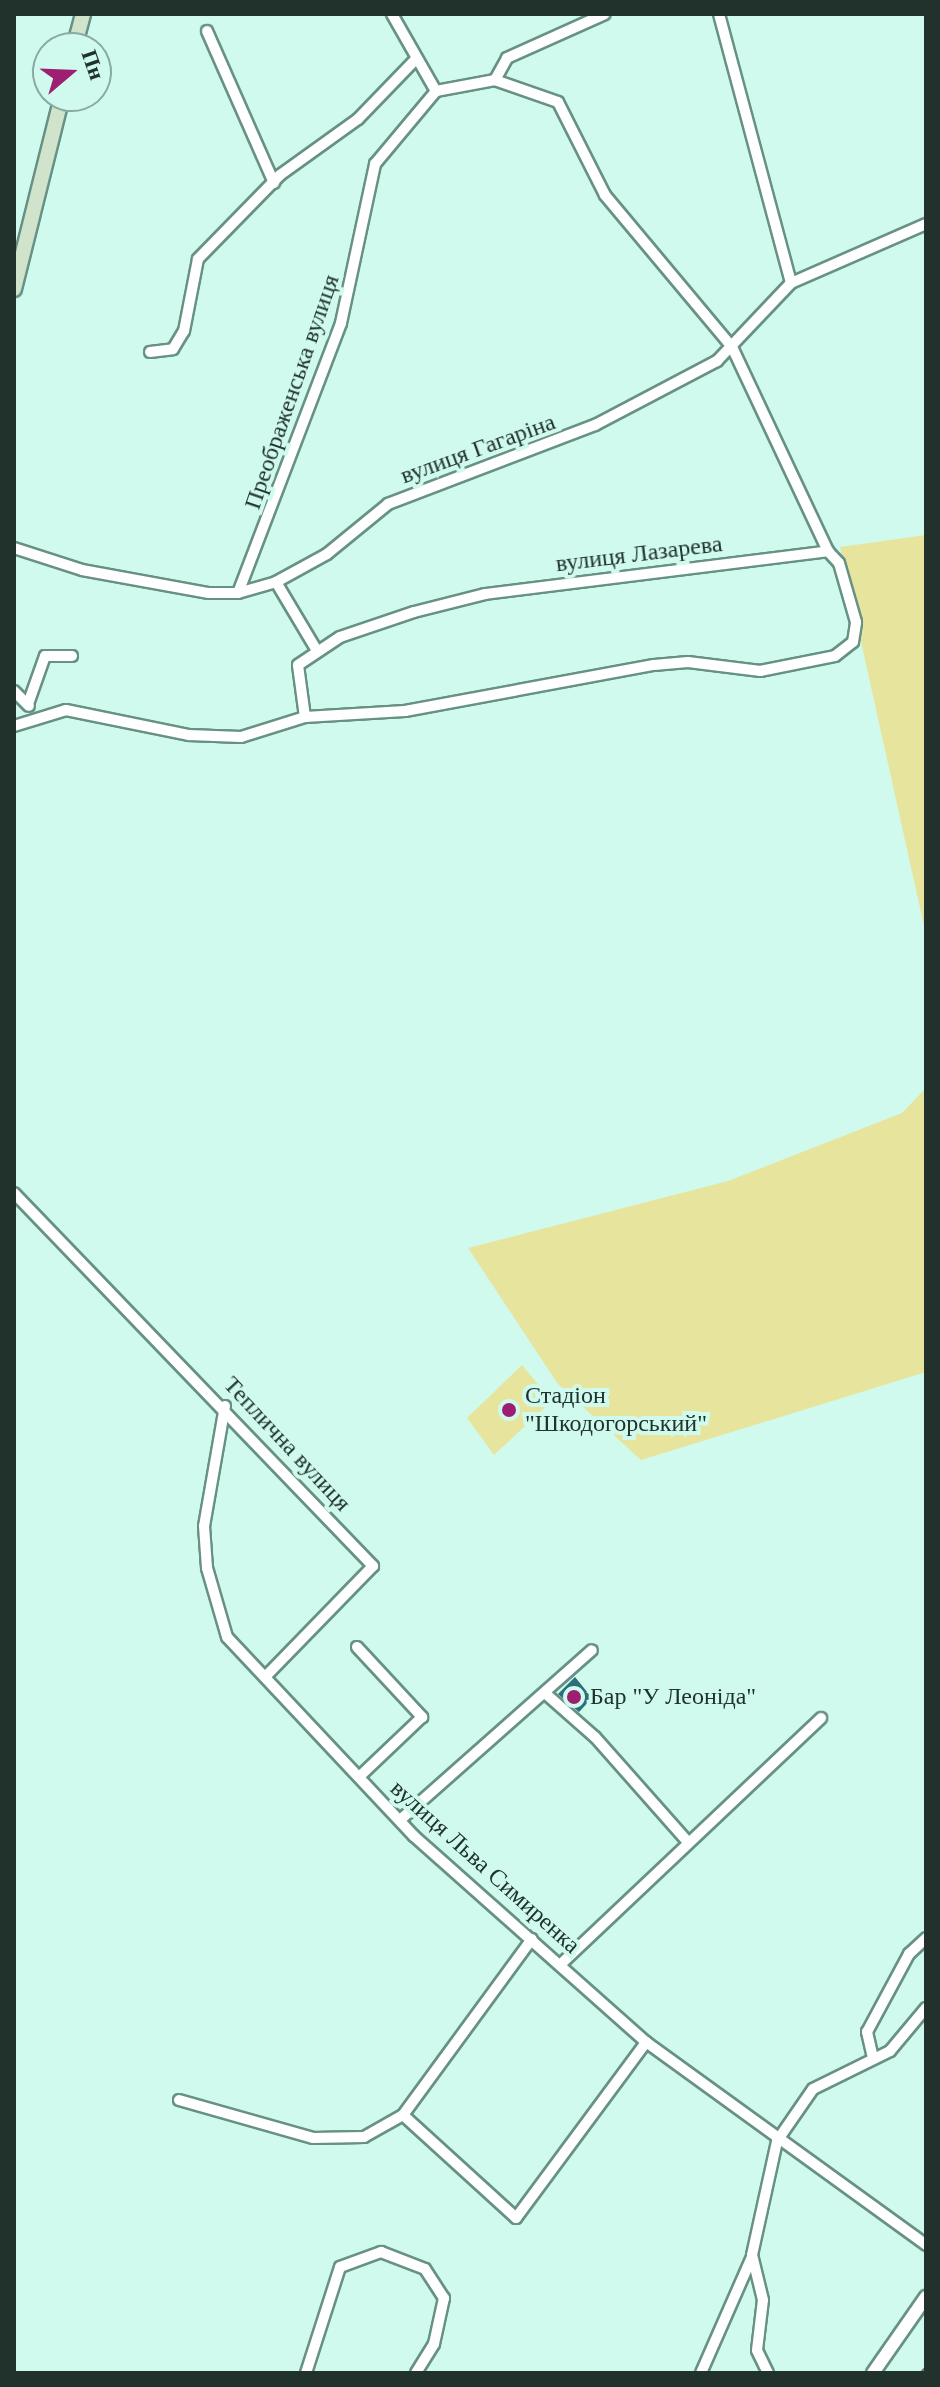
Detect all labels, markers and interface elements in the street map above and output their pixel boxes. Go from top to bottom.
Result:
north arrow [32,32,112,112]
text: Пн [77,47,110,83]
street label: Преображенська вулиця [238,271,346,513]
street label: вулиця Гагаріна [397,408,559,490]
street label: вулиця Лазарева [554,529,724,579]
street label: Теплична вулиця [217,1371,357,1517]
place label: Стадіон "Шкодогорський" [525,1382,707,1438]
marker: Стадіон "Шкодогорський" [500,1401,518,1419]
place label: Бар "У Леоніда" [590,1683,756,1711]
marker: Бар "У Леоніда" [565,1688,583,1706]
street label: вулиця Льва Симиренка [384,1774,586,1960]

